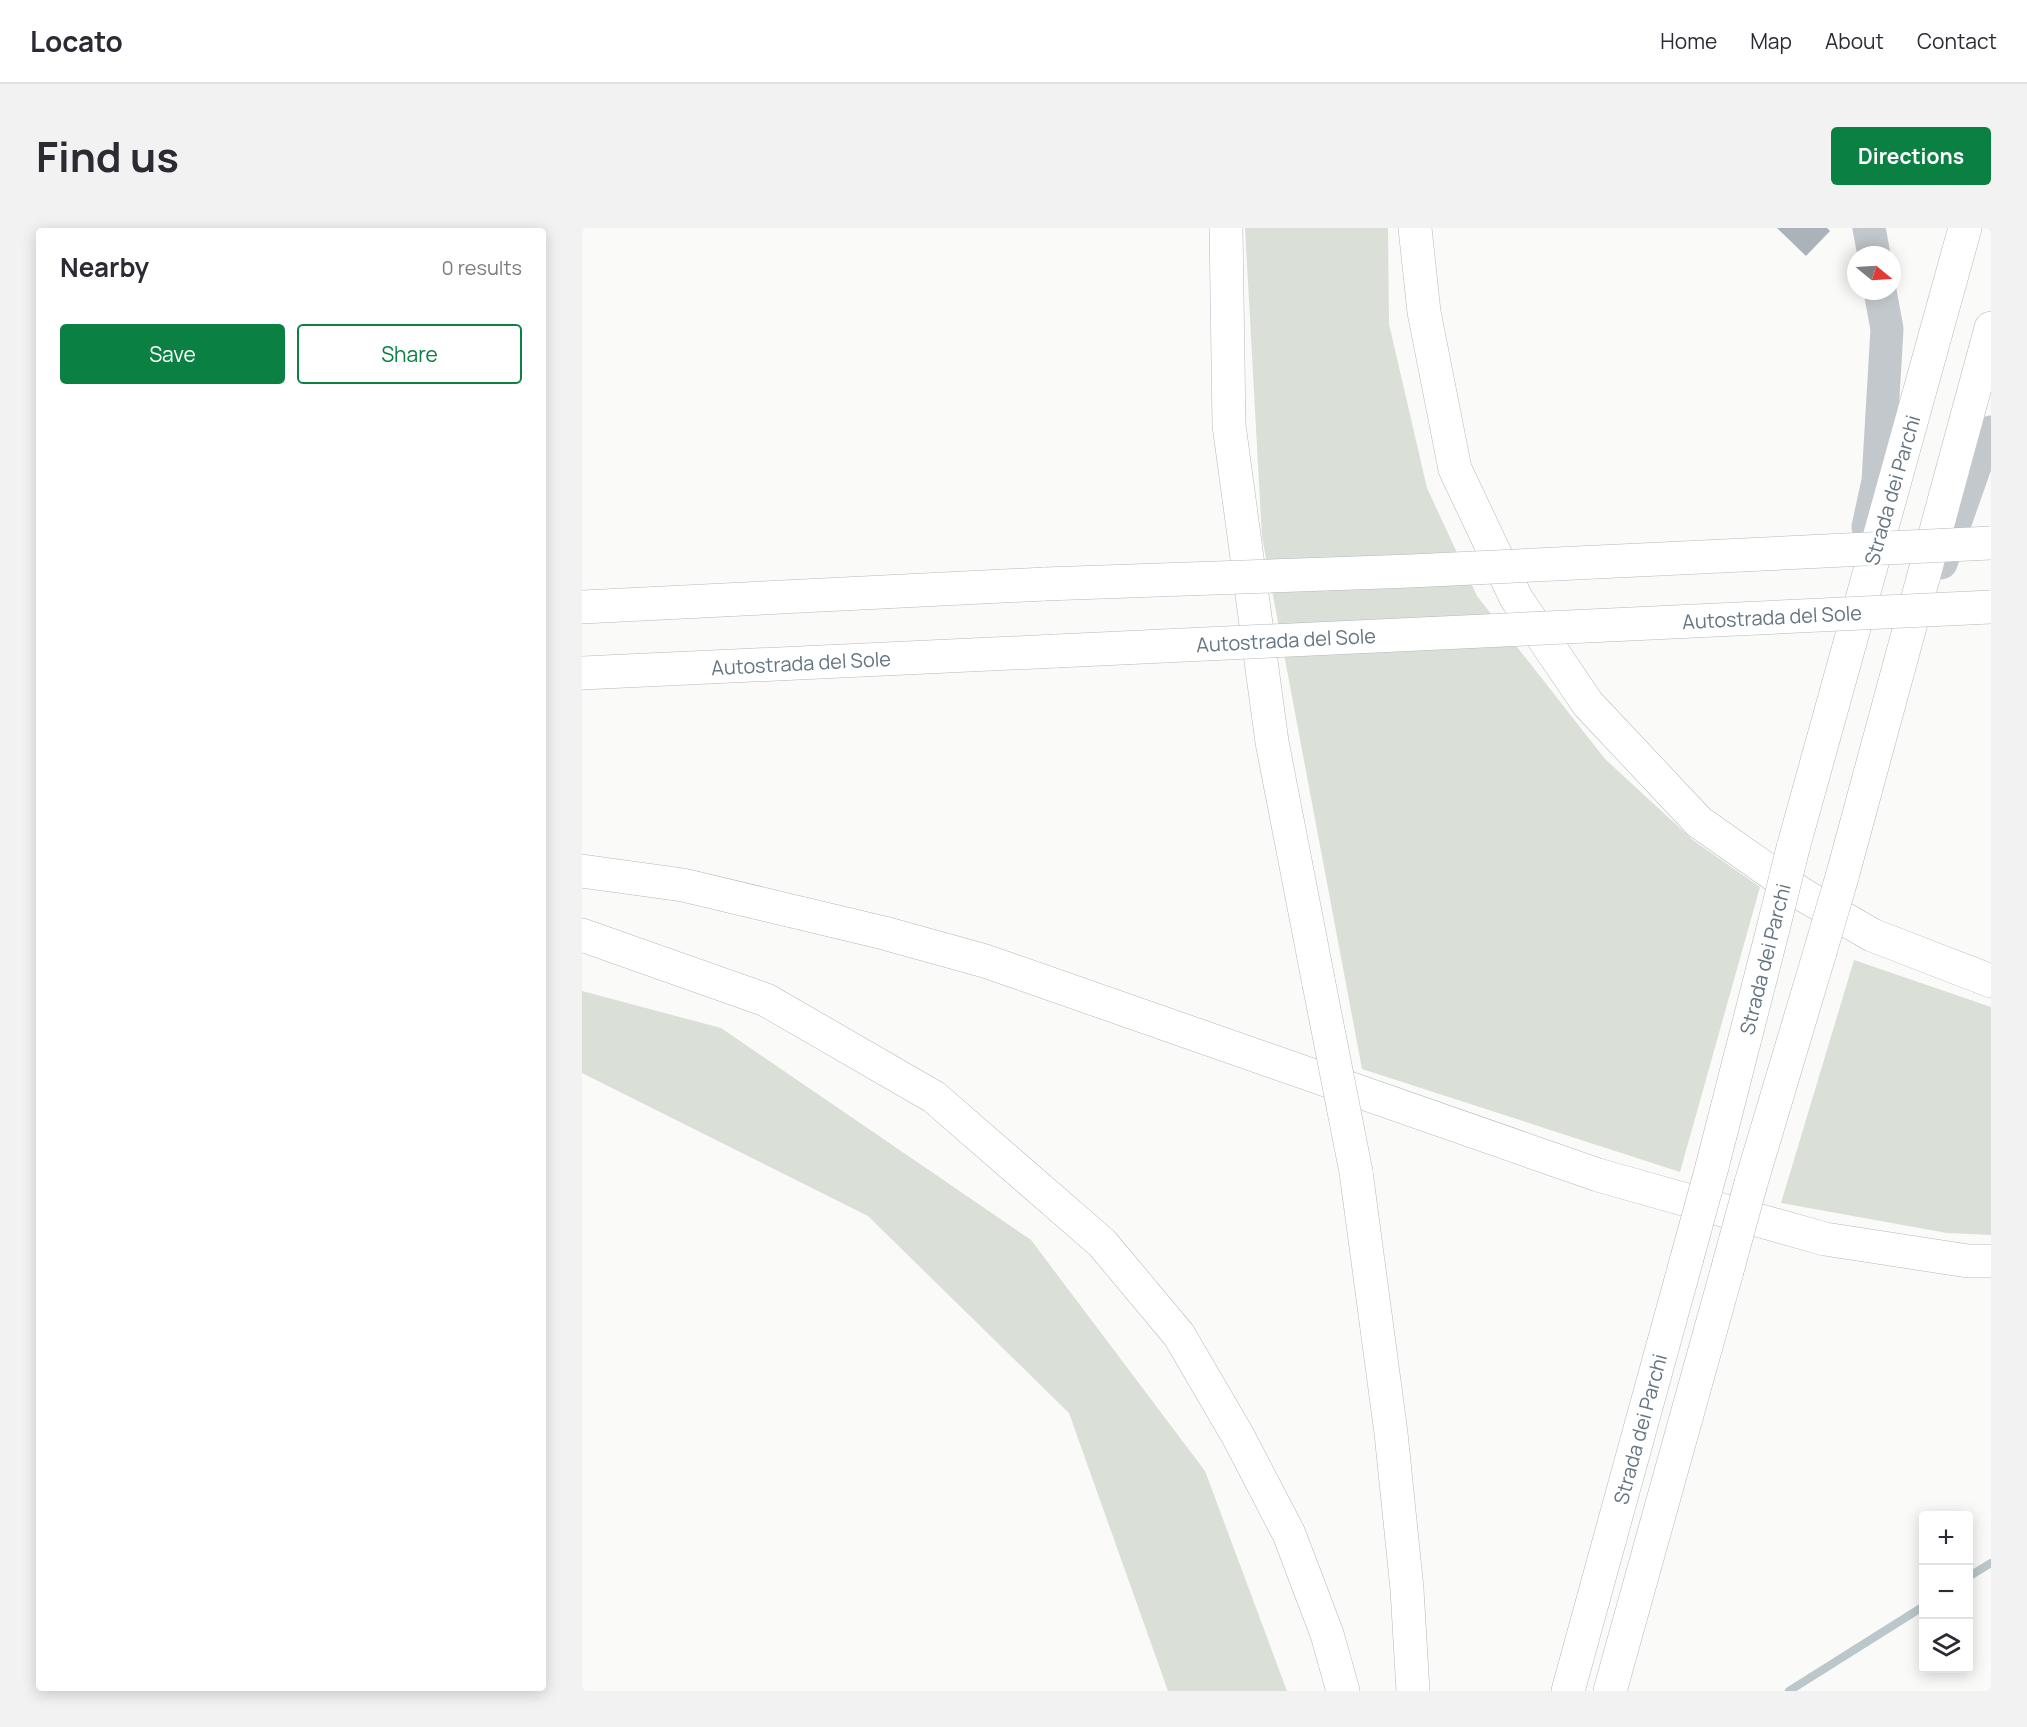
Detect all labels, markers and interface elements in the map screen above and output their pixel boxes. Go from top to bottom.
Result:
text: Locato [30,22,123,60]
text: Home [1660,27,1717,55]
text: Map [1750,27,1792,55]
text: About [1825,27,1884,55]
text: Contact [1917,27,1997,55]
text: Find us [36,127,179,185]
button: Directions [1831,127,1991,185]
north arrow [1847,246,1901,300]
text: Nearby [60,249,149,285]
text: 0 results [442,254,522,281]
button: Save [60,324,285,384]
button: Share [297,324,522,384]
street label: Strada dei Parchi [1858,412,1926,568]
street label: Autostrada del Sole [1681,599,1863,635]
street label: Autostrada del Sole [1195,622,1377,658]
street label: Autostrada del Sole [710,645,892,681]
street label: Strada dei Parchi [1733,881,1797,1037]
street label: Strada dei Parchi [1607,1351,1673,1507]
map controls [1919,1511,1973,1673]
button: + [1919,1511,1973,1565]
button: − [1919,1565,1973,1619]
button: layers [1919,1619,1973,1673]

